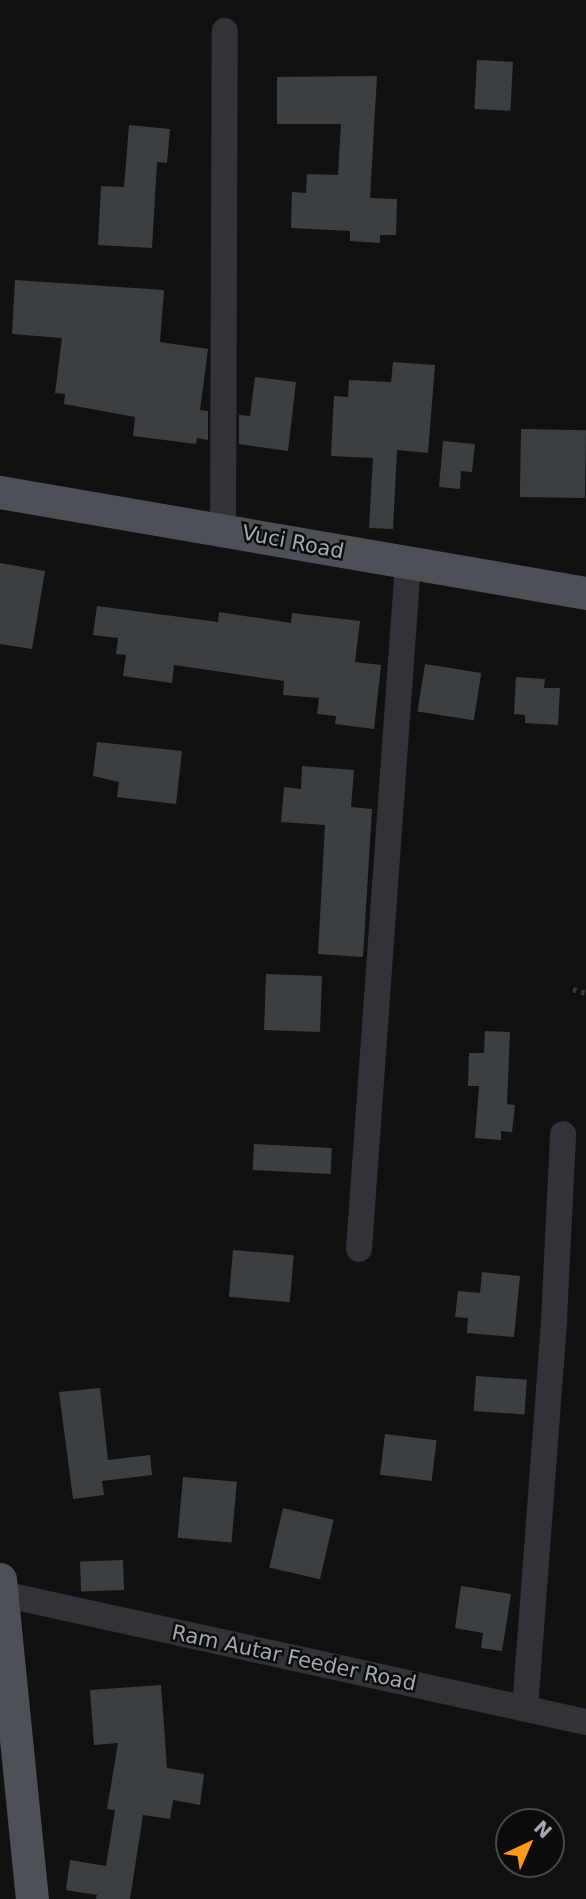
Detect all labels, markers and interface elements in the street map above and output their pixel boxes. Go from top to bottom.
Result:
street label: Vuci Road [240,520,346,564]
street label: Ram Autar Feeder Road [169,1620,419,1696]
north arrow [495,1808,565,1878]
text: N [530,1816,557,1843]

